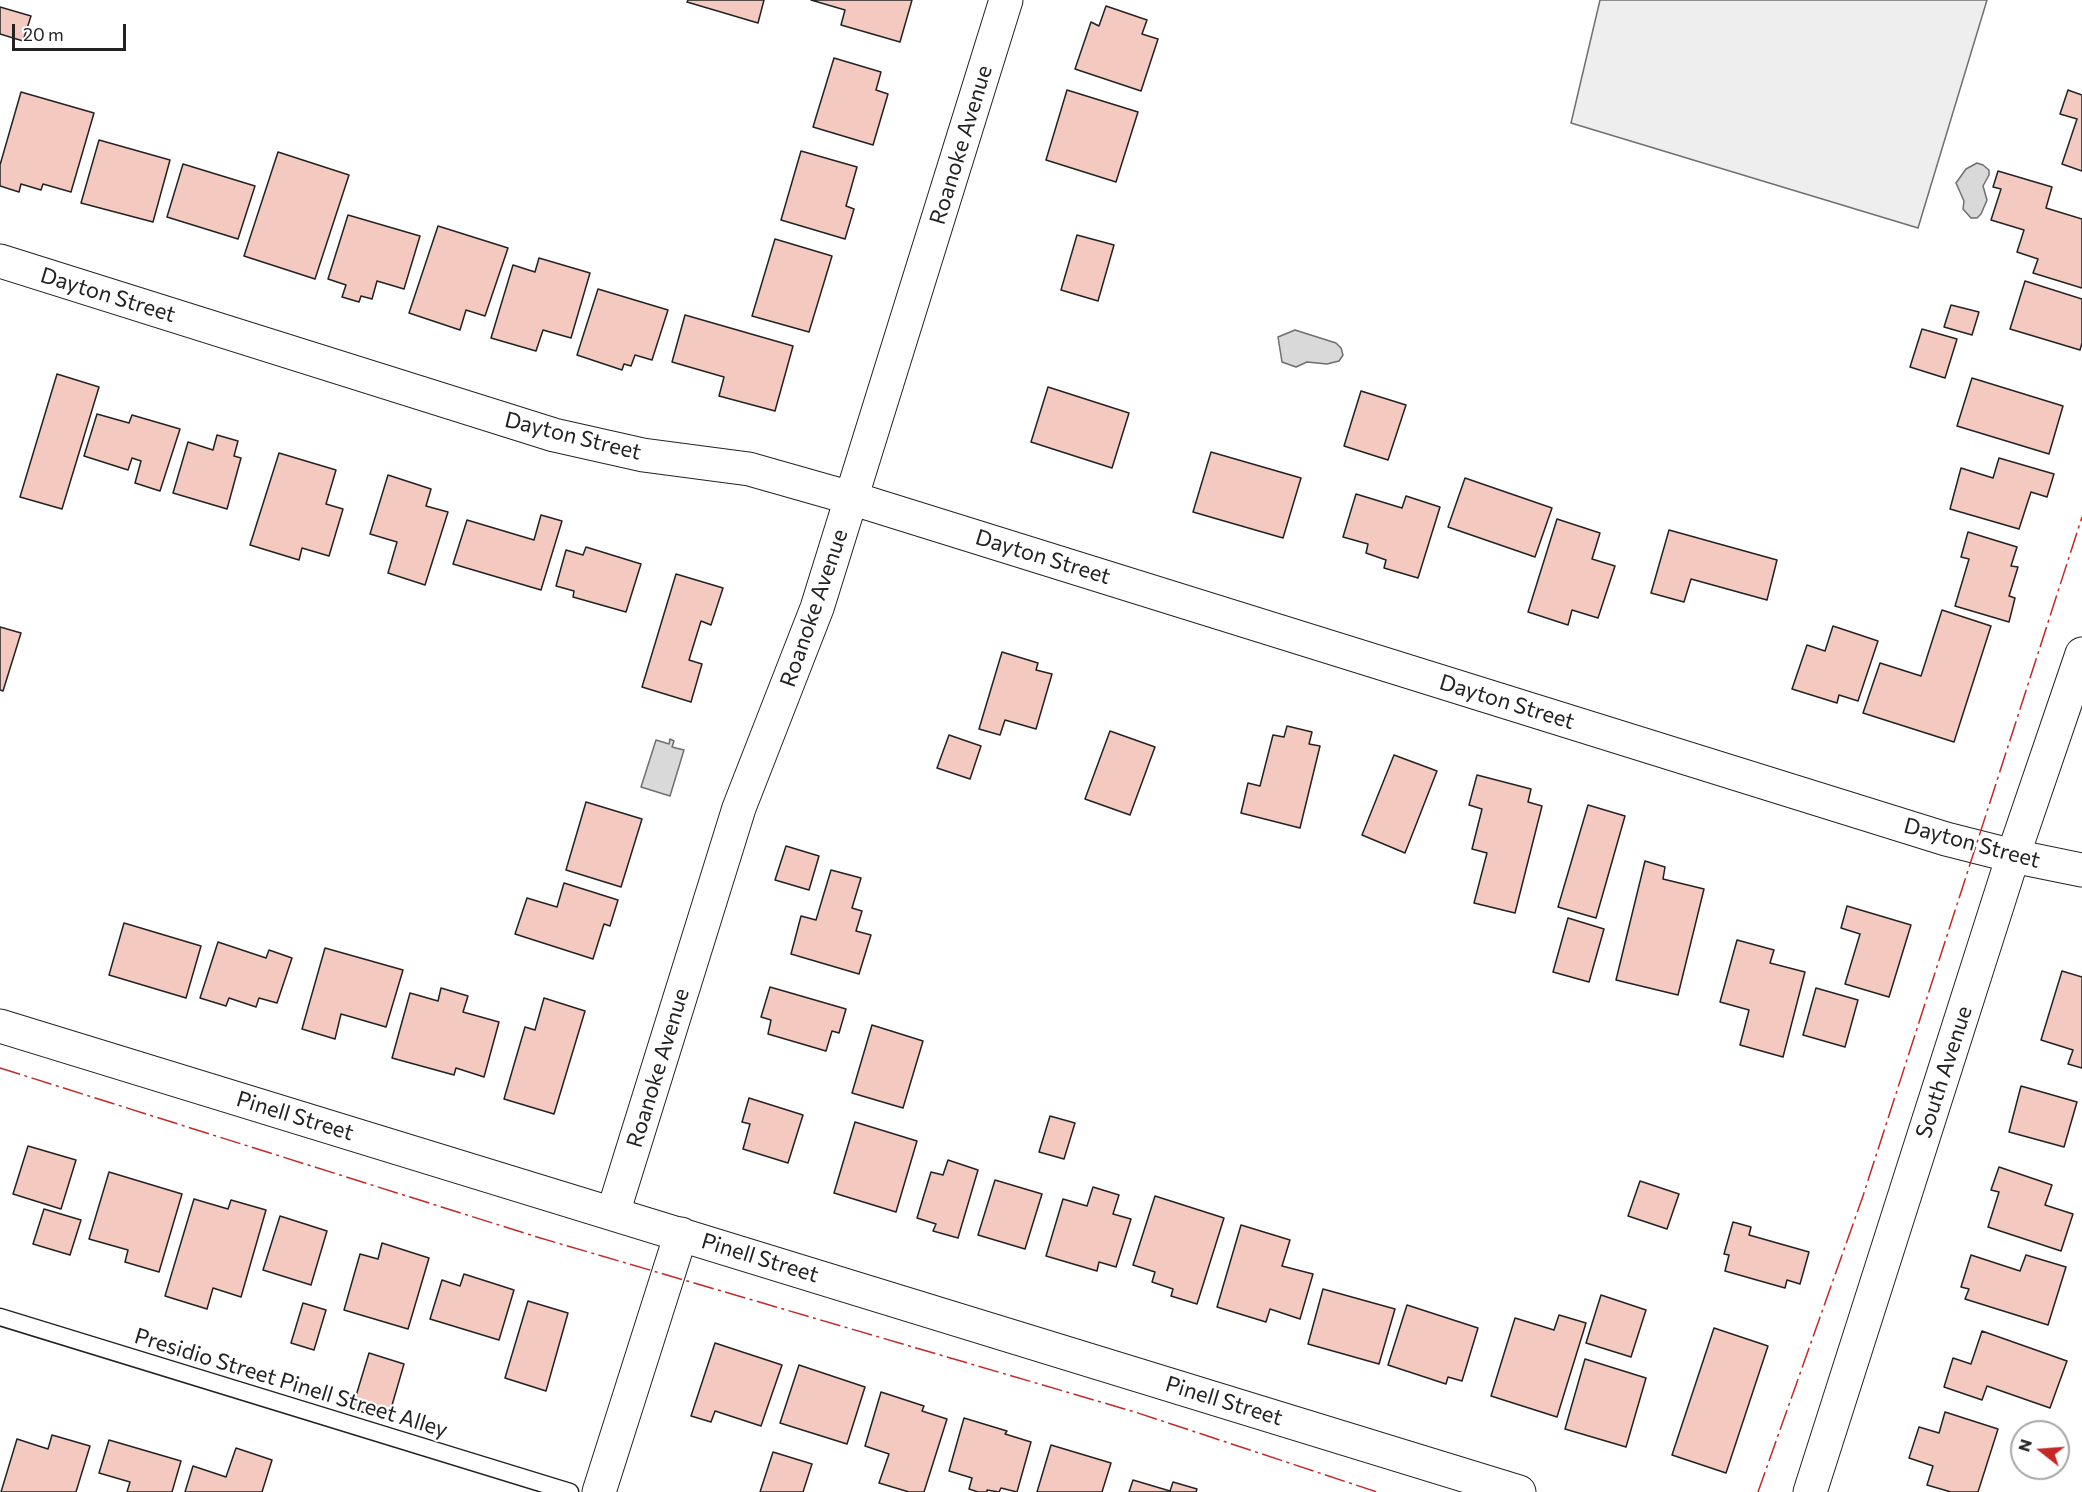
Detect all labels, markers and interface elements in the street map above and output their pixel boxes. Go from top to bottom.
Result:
scale bar [15,12,129,50]
text: 20 m [23,23,64,45]
street label: Roanoke Avenue [924,62,998,228]
street label: Dayton Street [37,262,179,328]
street label: Dayton Street [502,406,644,466]
street label: Dayton Street [972,524,1114,590]
street label: Roanoke Avenue [775,526,853,690]
street label: Dayton Street [1436,669,1578,735]
street label: Dayton Street [1901,812,2043,874]
street label: Roanoke Avenue [621,985,695,1151]
street label: South Avenue [1910,1003,1978,1141]
street label: Pinell Street [233,1086,357,1146]
street label: Pinell Street [698,1228,822,1288]
street label: Presidio Street Pinell Street Alley [131,1323,451,1443]
street label: Pinell Street [1162,1371,1286,1431]
north arrow [2010,1420,2070,1480]
text: N [2013,1437,2035,1454]

